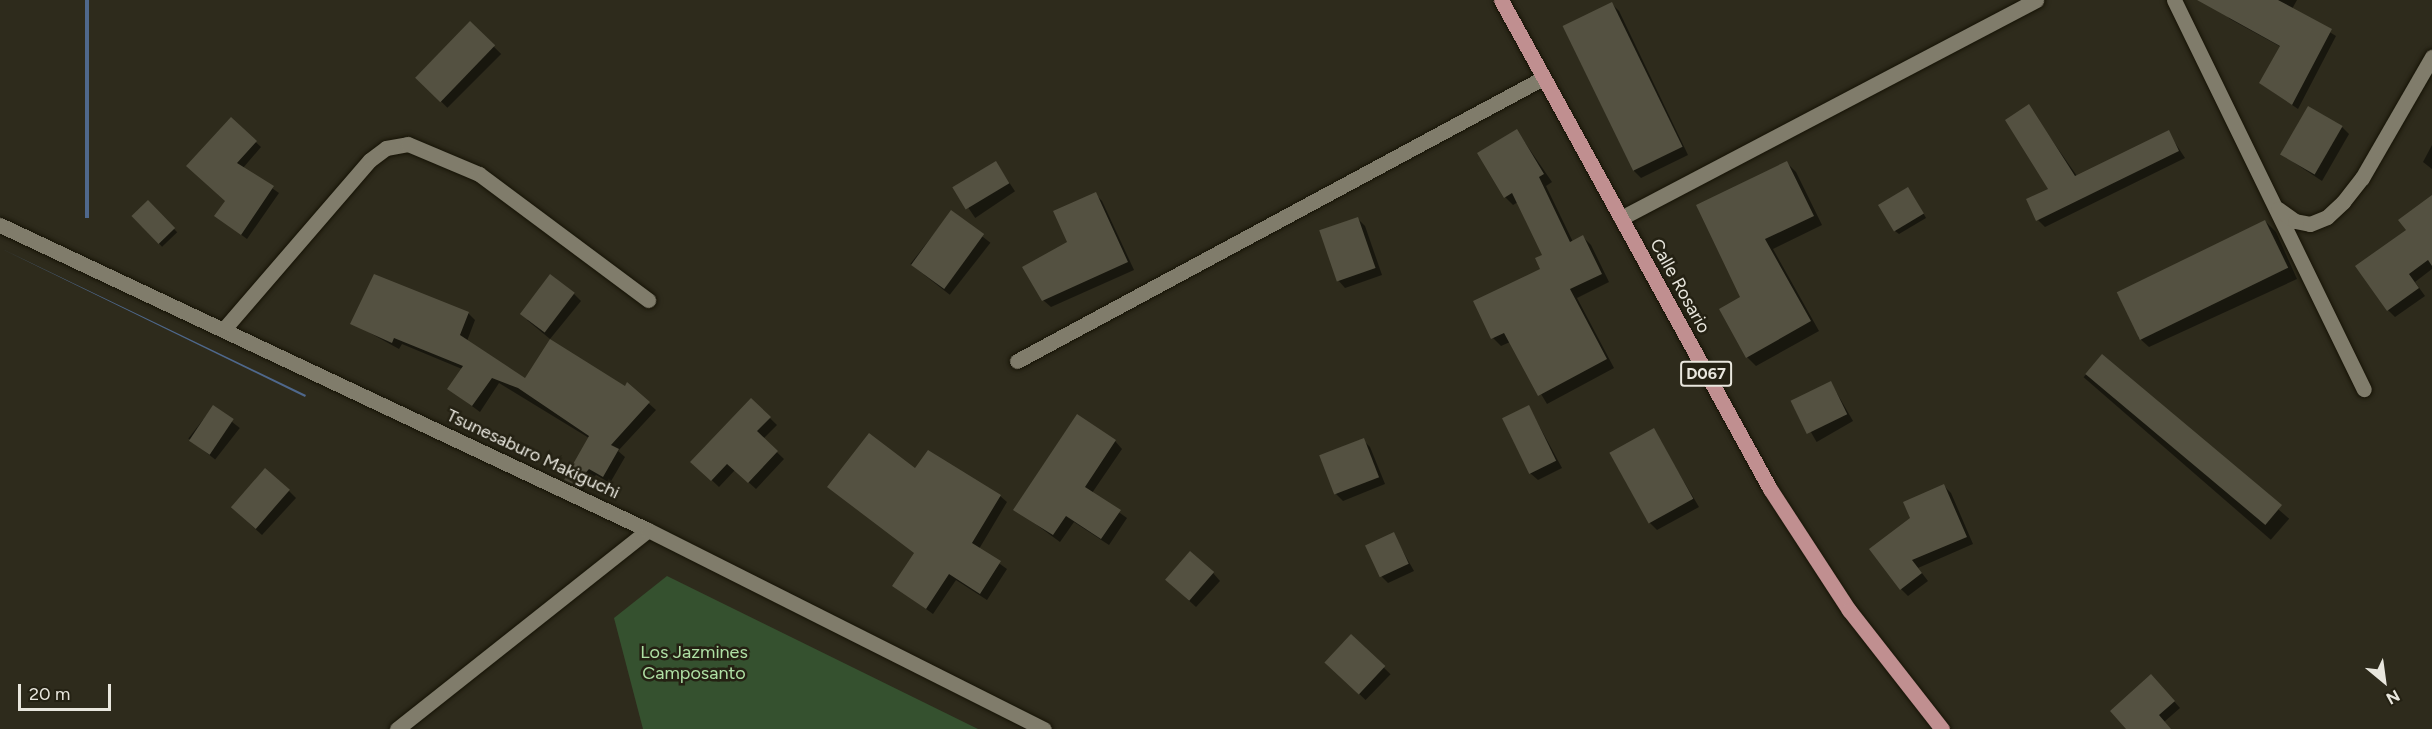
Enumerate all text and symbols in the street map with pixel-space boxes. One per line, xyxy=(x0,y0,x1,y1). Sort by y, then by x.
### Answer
street label: Calle Rosario xyxy=(1645,235,1715,337)
road number: D067 xyxy=(1679,361,1733,387)
street label: Tsunesaburo Makiguchi xyxy=(443,404,623,504)
park label: Los Jazmines Camposanto xyxy=(640,642,748,684)
north arrow xyxy=(2354,651,2414,711)
scale bar xyxy=(21,672,114,710)
text: 20 m xyxy=(29,683,70,705)
text: N xyxy=(2383,686,2403,708)

